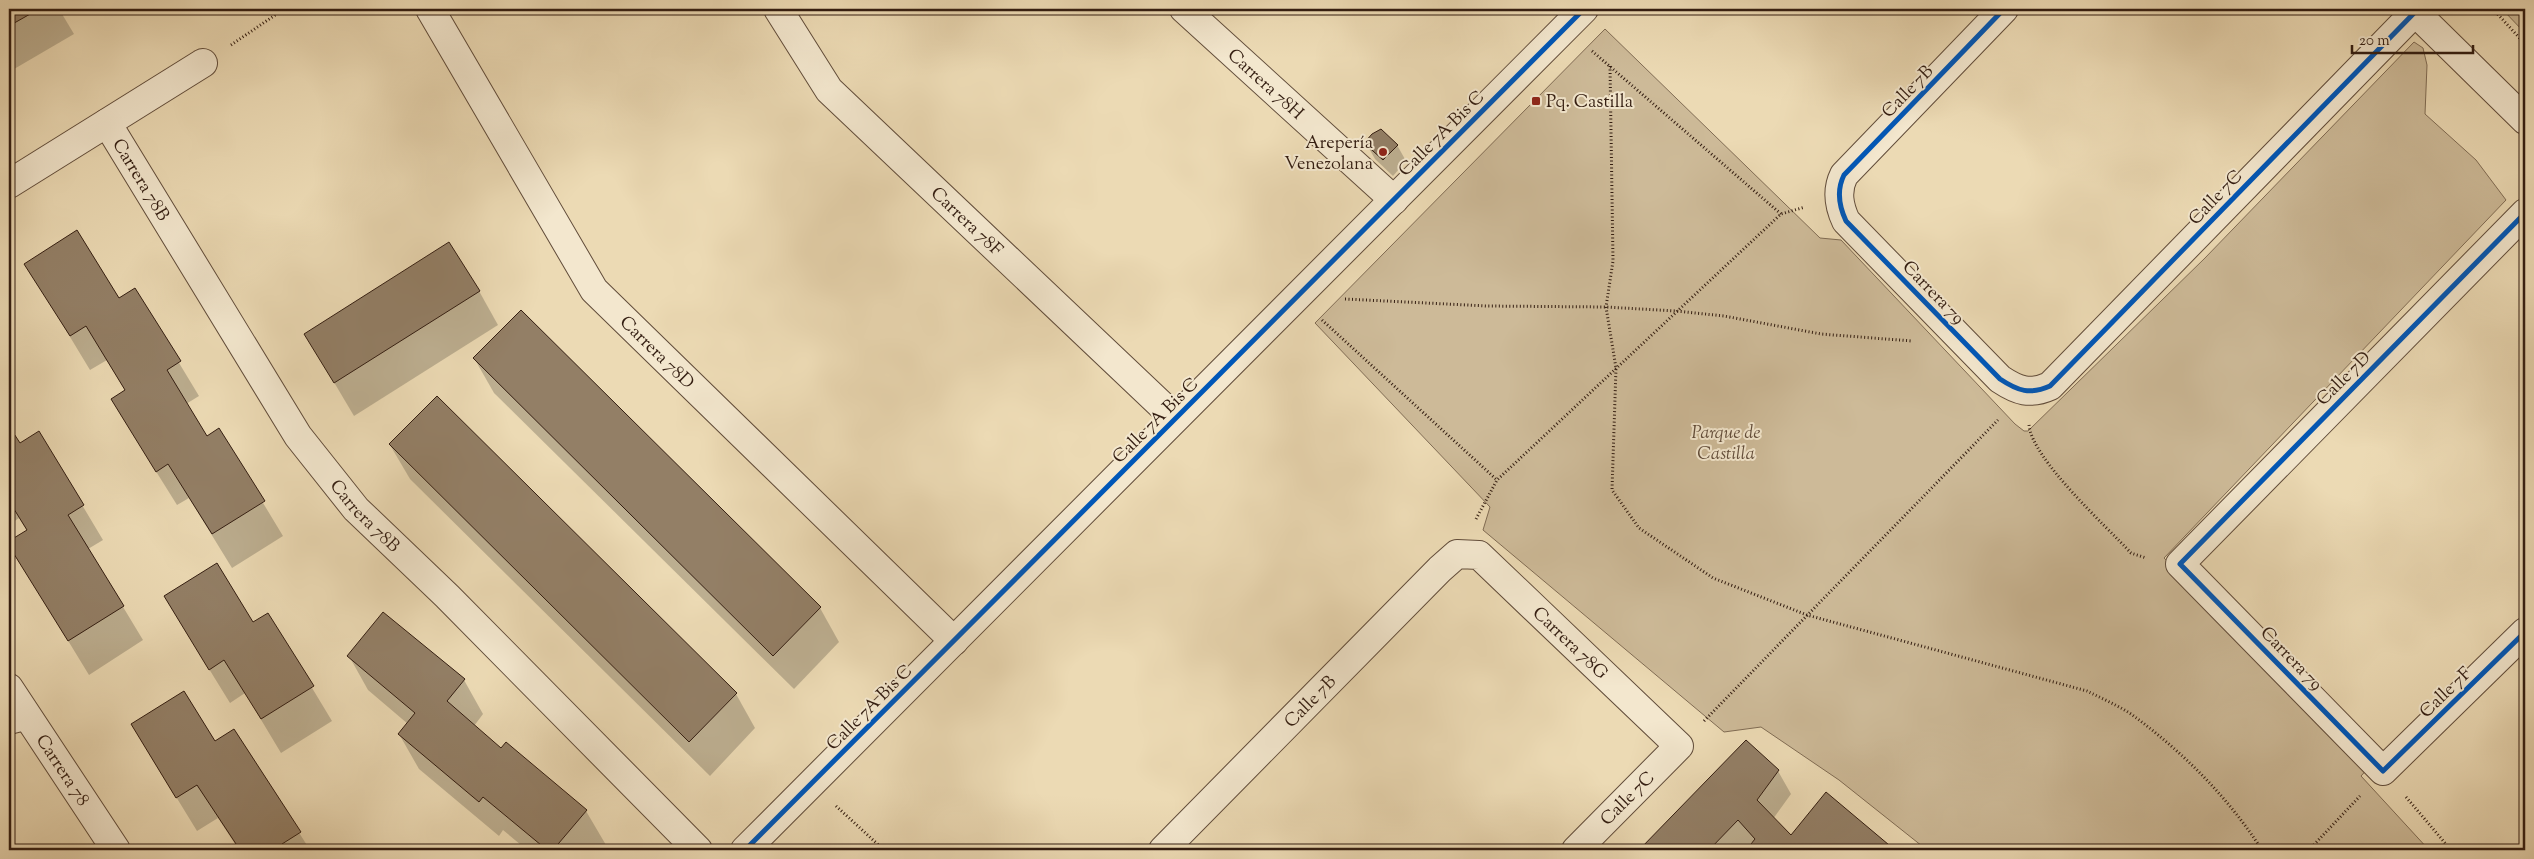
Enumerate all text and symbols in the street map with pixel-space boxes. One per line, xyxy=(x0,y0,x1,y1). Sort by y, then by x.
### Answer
scale bar xyxy=(2352,22,2473,54)
text: 20 m xyxy=(2359,31,2390,52)
street label: Carrera 78H xyxy=(1221,43,1309,127)
street label: Calle 7B xyxy=(1877,60,1940,125)
street label: Calle 7A Bis C xyxy=(1393,85,1491,183)
place label: Pq. Castilla xyxy=(1546,90,1633,116)
marker: Pq. Castilla xyxy=(1530,95,1542,107)
place label: Arepería Venezolana xyxy=(1284,131,1373,178)
street label: Carrera 78B xyxy=(104,134,175,227)
marker: Arepería Venezolana xyxy=(1377,146,1389,158)
street label: Calle 7C xyxy=(2183,165,2249,232)
street label: Carrera 78F xyxy=(924,182,1008,263)
street label: Carrera 79 xyxy=(1895,255,1970,332)
street label: Carrera 78D xyxy=(613,311,699,396)
street label: Calle 7D xyxy=(2311,346,2378,413)
street label: Calle 7A Bis C xyxy=(1107,372,1205,470)
park label: Parque de Castilla xyxy=(1692,421,1760,468)
street label: Carrera 78B xyxy=(322,475,405,559)
street label: Carrera 78G xyxy=(1526,601,1613,687)
street label: Carrera 79 xyxy=(2253,621,2328,698)
street label: Calle 7A Bis C xyxy=(821,659,919,757)
street label: Calle 7F xyxy=(2414,662,2478,725)
street label: Calle 7B xyxy=(1279,670,1343,735)
street label: Carrera 78 xyxy=(28,730,95,812)
street label: Calle 7C xyxy=(1595,766,1662,833)

